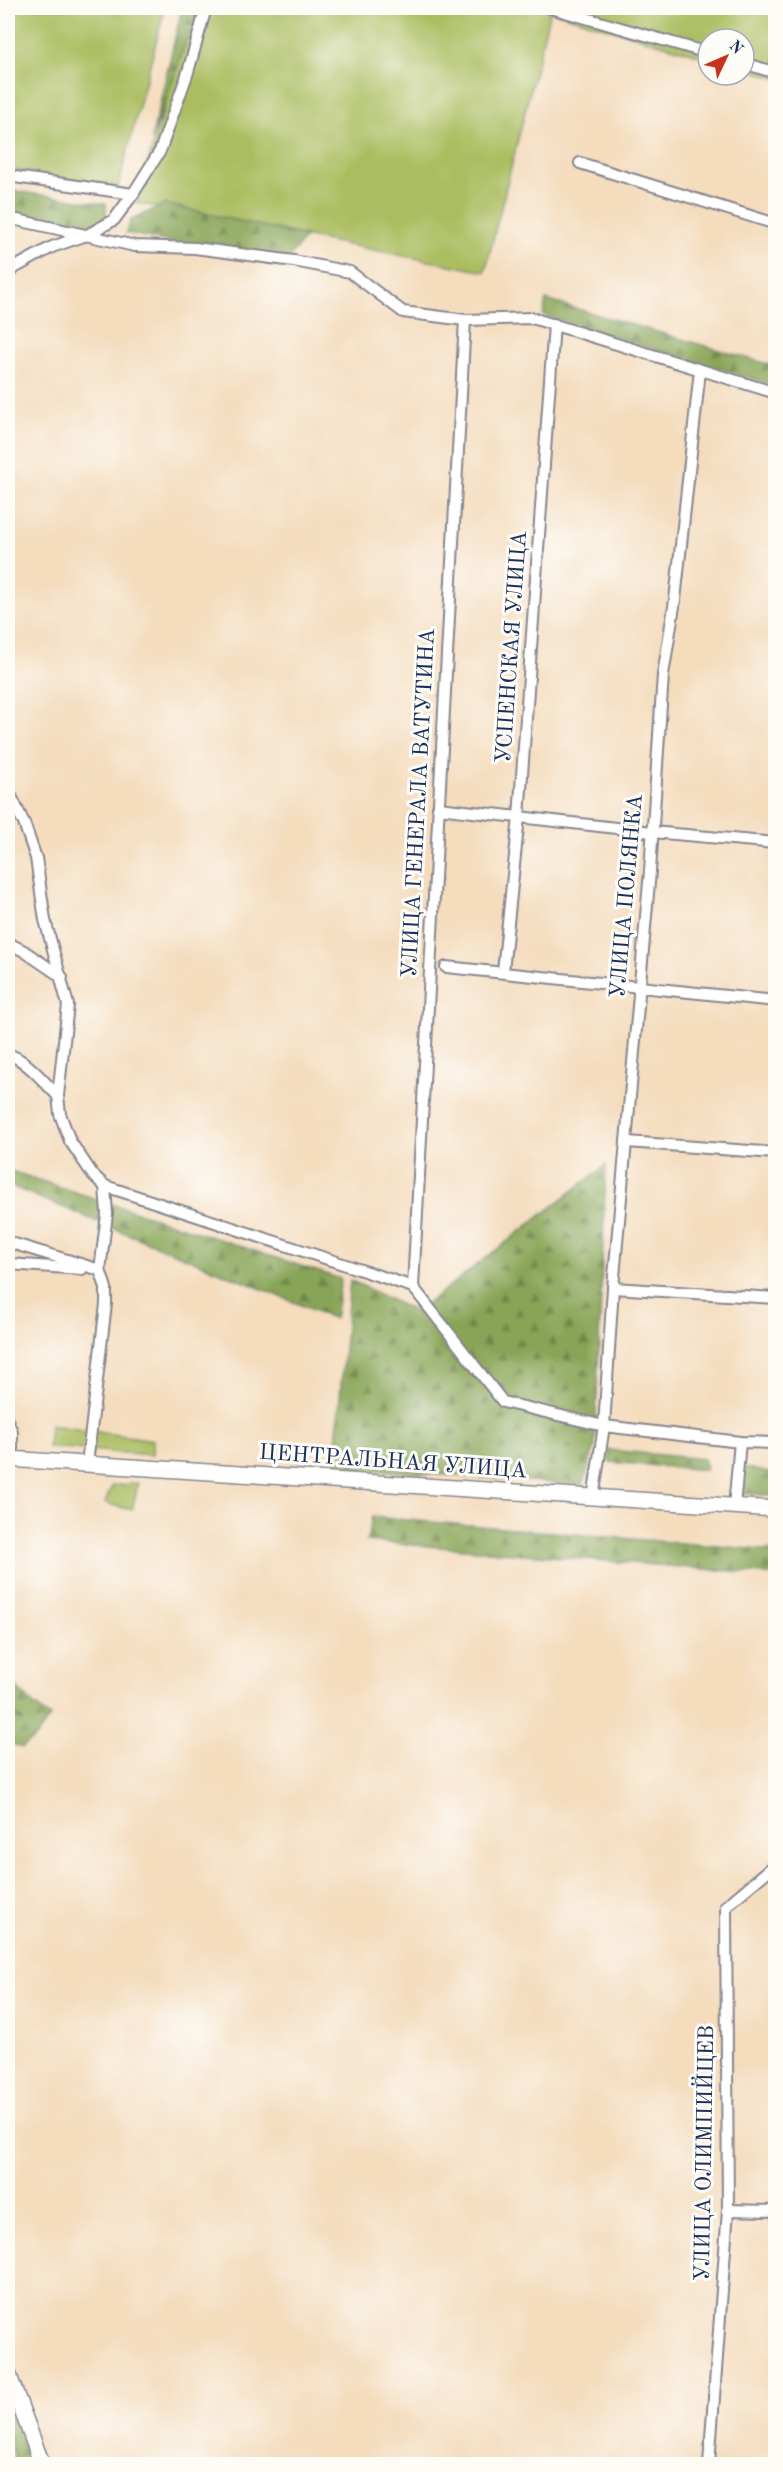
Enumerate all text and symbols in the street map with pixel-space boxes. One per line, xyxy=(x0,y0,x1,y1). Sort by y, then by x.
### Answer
north arrow xyxy=(696,27,756,87)
text: N xyxy=(725,38,746,58)
street label: УСПЕНСКАЯ УЛИЦА xyxy=(493,530,531,764)
street label: УЛИЦА ГЕНЕРАЛА ВАТУТИНА xyxy=(399,627,439,978)
street label: УЛИЦА ПОЛЯНКА xyxy=(607,793,647,999)
street label: ЦЕНТРАЛЬНАЯ УЛИЦА xyxy=(258,1442,528,1482)
street label: УЛИЦА ОЛИМПИЙЦЕВ xyxy=(688,2025,718,2281)

